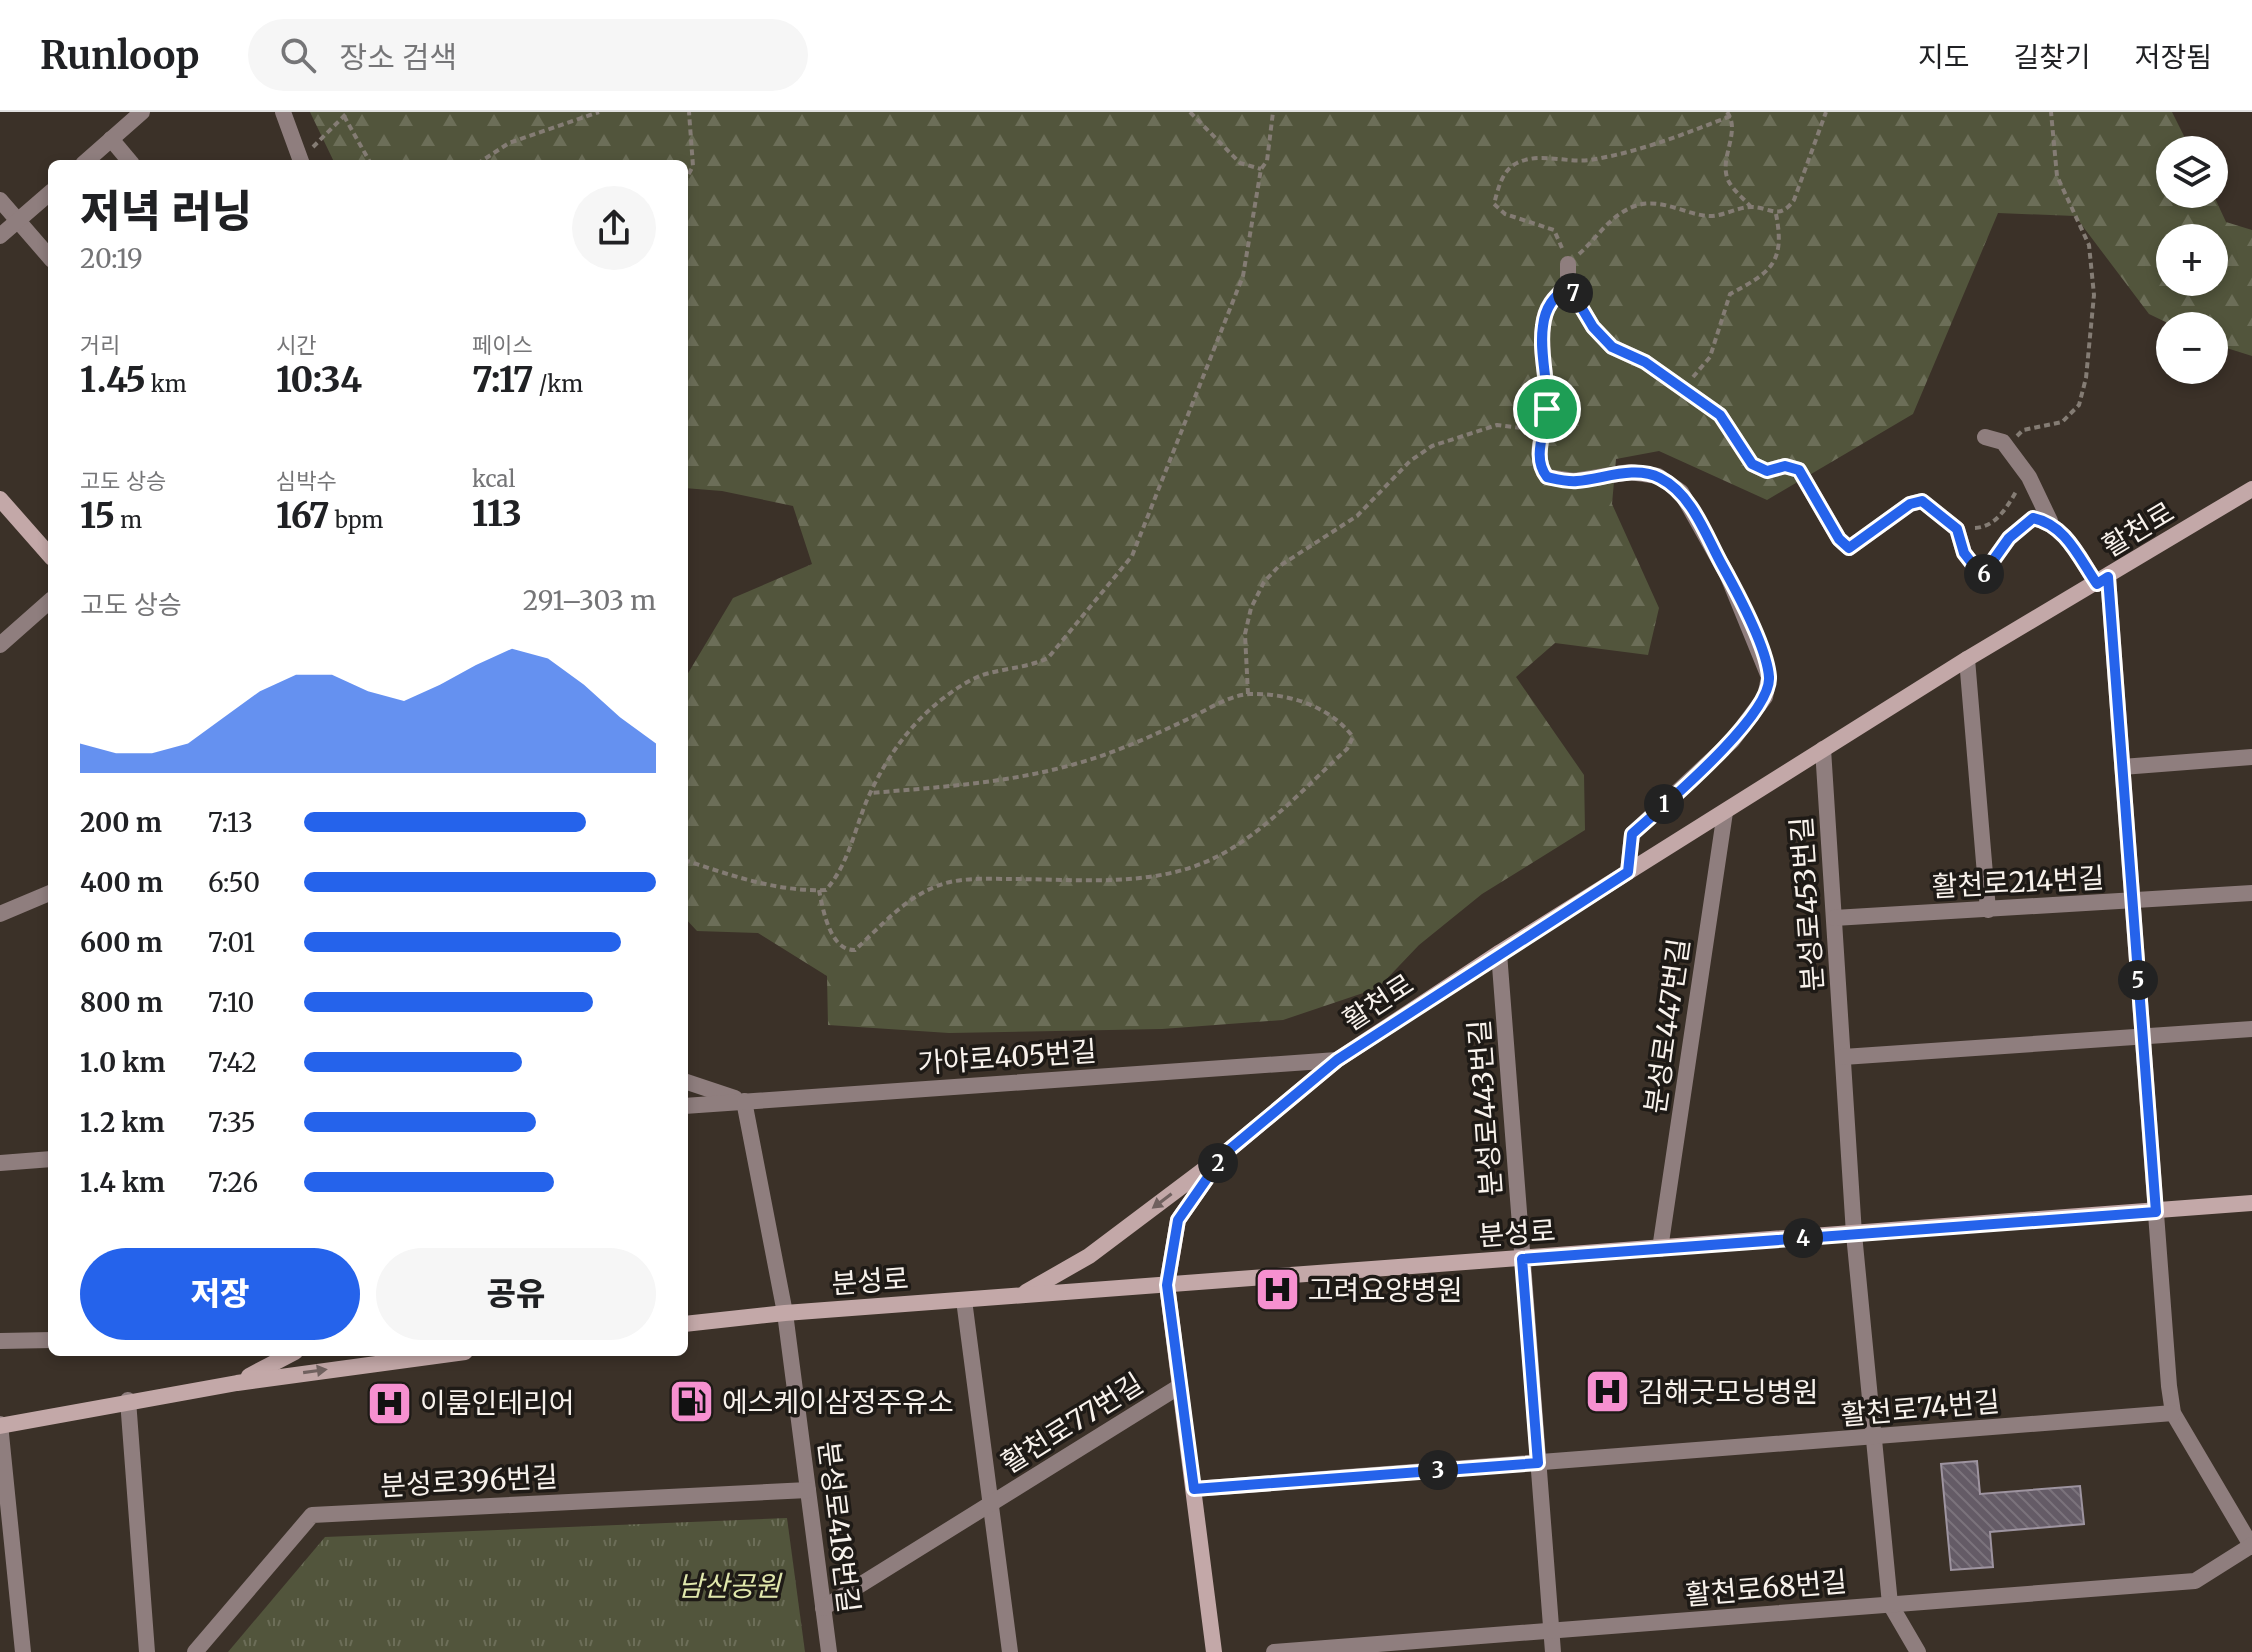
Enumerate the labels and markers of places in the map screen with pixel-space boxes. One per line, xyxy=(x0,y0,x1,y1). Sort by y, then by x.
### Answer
pin: 7 xyxy=(1553,273,1593,313)
pin xyxy=(1513,375,1581,443)
pin: 6 xyxy=(1964,554,2004,594)
pin: 1 xyxy=(1644,784,1684,824)
pin: 5 xyxy=(2118,960,2158,1000)
pin: 2 xyxy=(1198,1143,1238,1183)
pin: 4 xyxy=(1783,1218,1823,1258)
hospital icon: 고려요양병원 xyxy=(1253,1266,1301,1314)
place label: 고려요양병원 xyxy=(1308,1272,1463,1308)
hospital icon: 김해굿모닝병원 xyxy=(1583,1368,1631,1416)
place label: 김해굿모닝병원 xyxy=(1638,1374,1818,1410)
fuel station icon: 에스케이삼정주유소 xyxy=(667,1378,715,1426)
hospital icon: 이룸인테리어 xyxy=(365,1379,413,1427)
place label: 에스케이삼정주유소 xyxy=(722,1384,954,1420)
place label: 이룸인테리어 xyxy=(420,1385,575,1421)
pin: 3 xyxy=(1418,1450,1458,1490)

